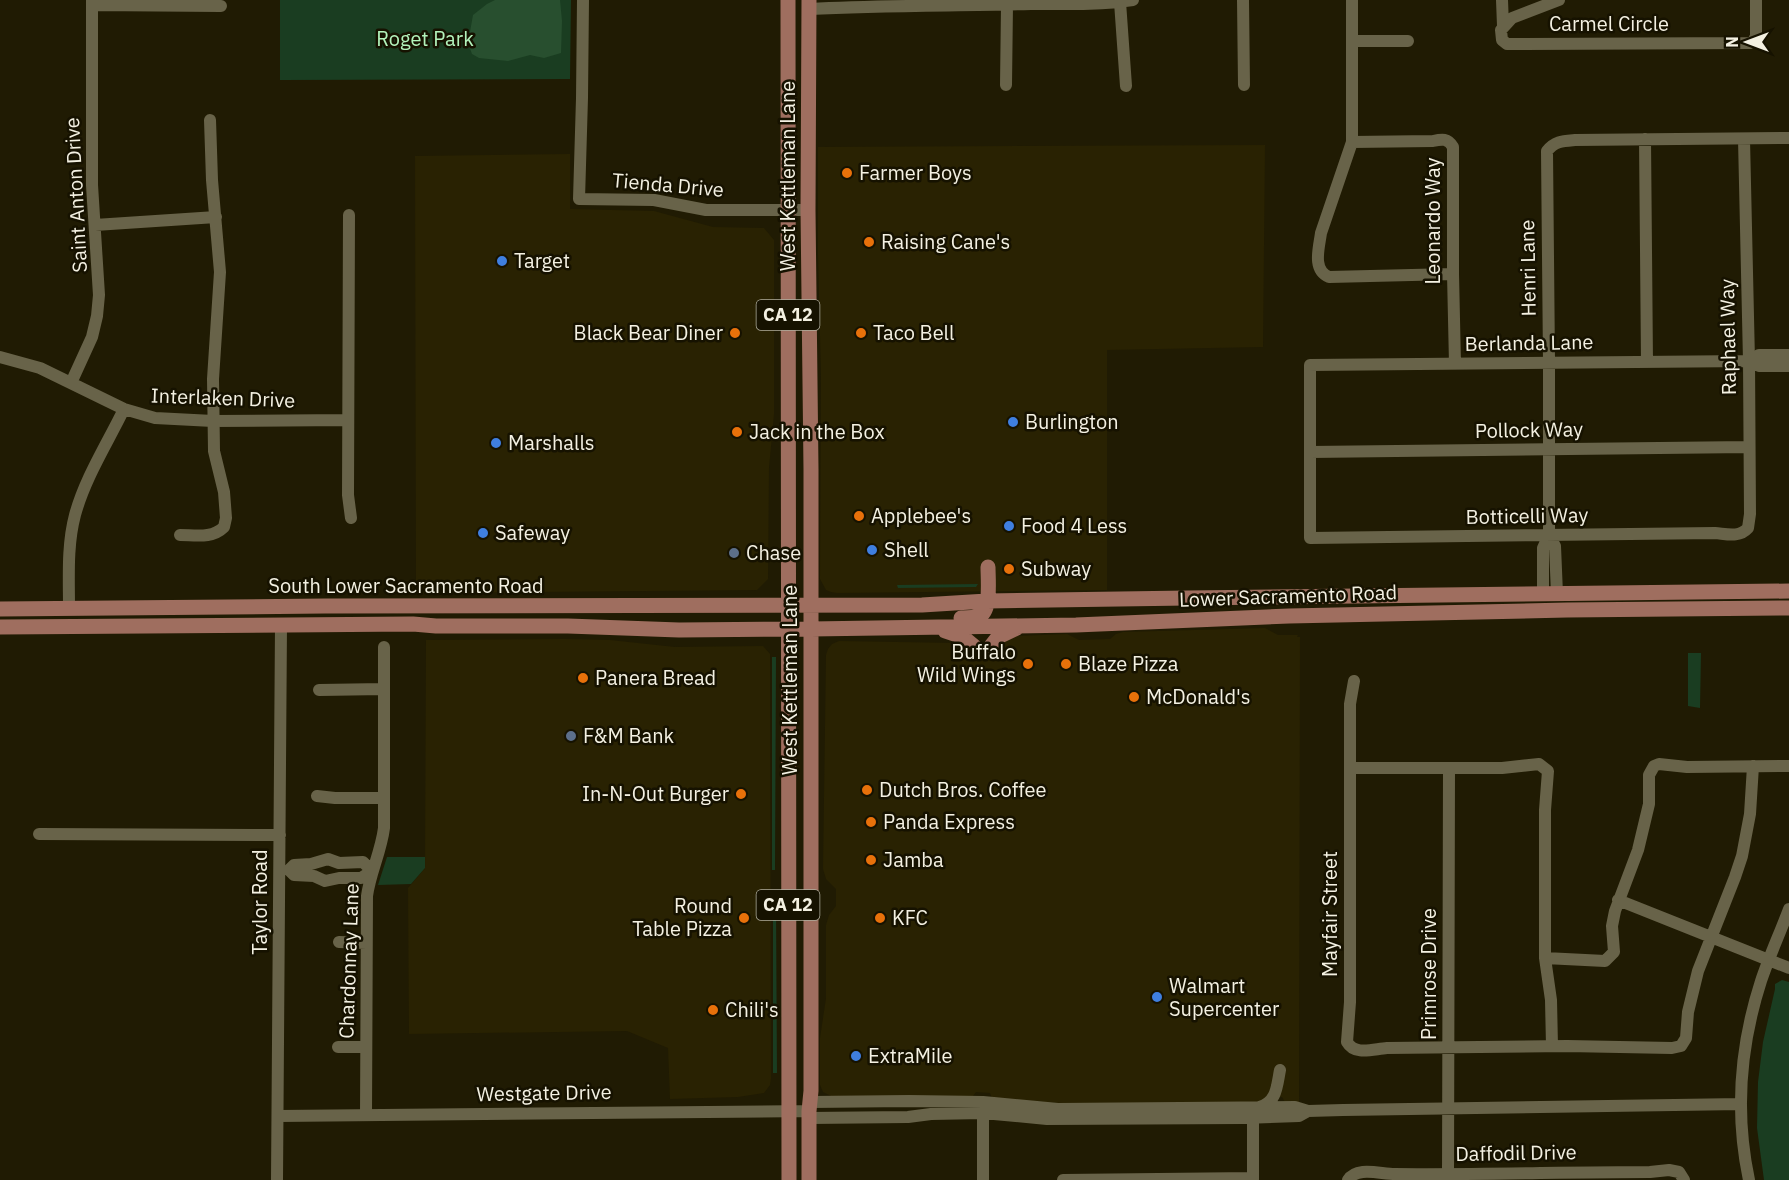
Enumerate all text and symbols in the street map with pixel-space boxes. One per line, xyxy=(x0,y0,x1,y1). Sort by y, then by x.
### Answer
street label: Carmel Circle xyxy=(1549,10,1669,37)
north arrow xyxy=(1717,12,1777,72)
park label: Roget Park xyxy=(376,25,474,52)
text: N xyxy=(1722,36,1742,48)
street label: West Kettleman Lane xyxy=(774,81,801,271)
street label: Saint Anton Drive xyxy=(58,117,93,273)
street label: Leonardo Way xyxy=(1419,158,1446,284)
place label: Farmer Boys xyxy=(859,159,972,186)
street label: Tienda Drive xyxy=(611,166,725,203)
marker: Farmer Boys xyxy=(840,166,854,180)
street label: Henri Lane xyxy=(1513,219,1542,317)
place label: Raising Cane's xyxy=(881,228,1010,255)
marker: Raising Cane's xyxy=(862,235,876,249)
place label: Target xyxy=(514,247,570,274)
marker: Target xyxy=(495,254,509,268)
street label: Raphael Way xyxy=(1713,279,1742,395)
road number: CA 12 xyxy=(756,300,820,330)
place label: Black Bear Diner xyxy=(574,319,723,346)
place label: Taco Bell xyxy=(873,319,954,346)
marker: Black Bear Diner xyxy=(728,326,742,340)
marker: Taco Bell xyxy=(854,326,868,340)
street label: Berlanda Lane xyxy=(1464,328,1594,357)
street label: Interlaken Drive xyxy=(150,381,296,414)
place label: Burlington xyxy=(1025,408,1119,435)
marker: Burlington xyxy=(1006,415,1020,429)
street label: Pollock Way xyxy=(1475,415,1583,444)
place label: Jack in the Box xyxy=(749,418,885,445)
marker: Jack in the Box xyxy=(730,425,744,439)
place label: Marshalls xyxy=(508,429,595,456)
marker: Marshalls xyxy=(489,436,503,450)
street label: Botticelli Way xyxy=(1465,501,1589,530)
place label: Applebee's xyxy=(871,502,971,529)
marker: Applebee's xyxy=(852,509,866,523)
place label: Food 4 Less xyxy=(1021,512,1127,539)
place label: Safeway xyxy=(495,519,570,546)
marker: Food 4 Less xyxy=(1002,519,1016,533)
marker: Safeway xyxy=(476,526,490,540)
place label: Shell xyxy=(884,536,929,563)
place label: Chase xyxy=(746,539,801,566)
marker: Shell xyxy=(865,543,879,557)
marker: Chase xyxy=(727,546,741,560)
place label: Subway xyxy=(1021,555,1091,582)
marker: Subway xyxy=(1002,562,1016,576)
street label: South Lower Sacramento Road xyxy=(268,572,544,599)
street label: Lower Sacramento Road xyxy=(1178,578,1397,613)
street label: West Kettleman Lane xyxy=(776,585,803,775)
place label: Buffalo Wild Wings xyxy=(917,638,1016,688)
place label: Blaze Pizza xyxy=(1078,650,1179,677)
marker: Buffalo Wild Wings xyxy=(1021,657,1035,671)
marker: Blaze Pizza xyxy=(1059,657,1073,671)
place label: Panera Bread xyxy=(595,664,716,691)
marker: Panera Bread xyxy=(576,671,590,685)
place label: McDonald's xyxy=(1146,683,1251,710)
marker: McDonald's xyxy=(1127,690,1141,704)
place label: F&M Bank xyxy=(583,722,675,749)
marker: F&M Bank xyxy=(564,729,578,743)
place label: Dutch Bros. Coffee xyxy=(879,776,1047,803)
place label: In-N-Out Burger xyxy=(582,780,729,807)
marker: Dutch Bros. Coffee xyxy=(860,783,874,797)
marker: In-N-Out Burger xyxy=(734,787,748,801)
place label: Panda Express xyxy=(883,808,1015,835)
marker: Panda Express xyxy=(864,815,878,829)
place label: Jamba xyxy=(883,846,944,873)
street label: Taylor Road xyxy=(246,849,273,955)
street label: Mayfair Street xyxy=(1316,851,1343,977)
marker: Jamba xyxy=(864,853,878,867)
street label: Chardonnay Lane xyxy=(332,883,365,1039)
road number: CA 12 xyxy=(756,890,820,920)
place label: Round Table Pizza xyxy=(632,892,732,942)
place label: KFC xyxy=(892,904,928,931)
street label: Primrose Drive xyxy=(1415,908,1442,1040)
marker: Round Table Pizza xyxy=(737,911,751,925)
marker: KFC xyxy=(873,911,887,925)
place label: Walmart Supercenter xyxy=(1169,972,1279,1022)
marker: Walmart Supercenter xyxy=(1150,990,1164,1004)
place label: Chili's xyxy=(725,996,779,1023)
marker: Chili's xyxy=(706,1003,720,1017)
place label: ExtraMile xyxy=(868,1042,952,1069)
marker: ExtraMile xyxy=(849,1049,863,1063)
street label: Westgate Drive xyxy=(476,1078,612,1107)
street label: Daffodil Drive xyxy=(1455,1138,1577,1167)

